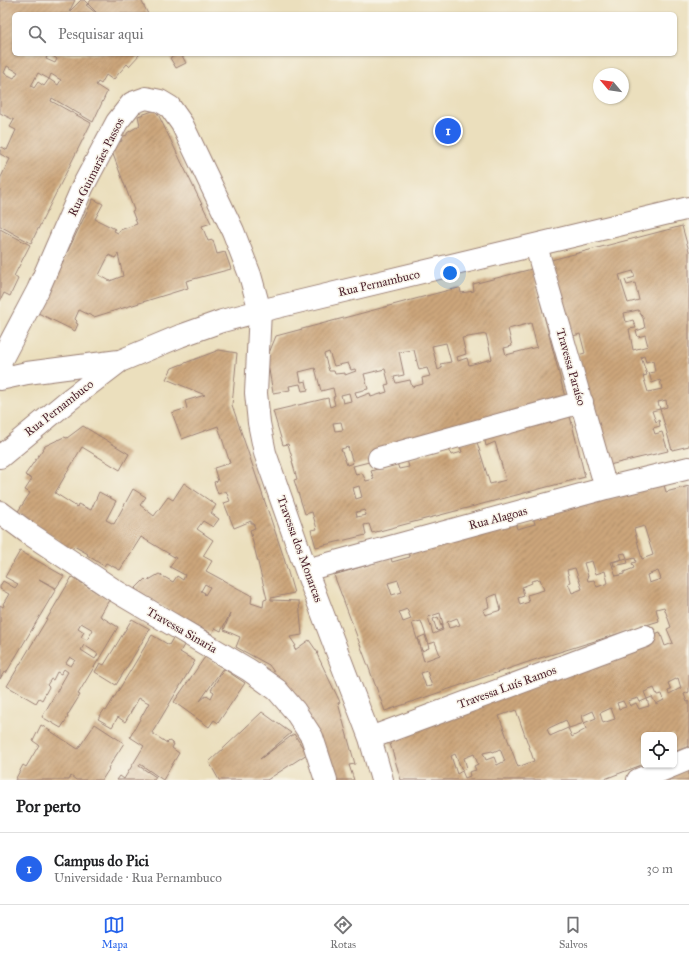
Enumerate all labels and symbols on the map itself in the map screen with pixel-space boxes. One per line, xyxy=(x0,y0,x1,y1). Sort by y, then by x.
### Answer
north arrow xyxy=(593,68,629,104)
street label: Rua Guimarães Passos xyxy=(65,115,127,219)
pin: 1 xyxy=(435,116,461,146)
your location xyxy=(440,263,460,283)
street label: Rua Pernambuco xyxy=(337,267,421,299)
street label: Travessa Paraíso xyxy=(553,327,589,407)
street label: Rua Pernambuco xyxy=(22,377,96,439)
street label: Travessa dos Monarcas xyxy=(274,494,326,604)
street label: Rua Alagoas xyxy=(467,503,529,533)
street label: Travessa Sinaria xyxy=(144,604,221,656)
street label: Travessa Luís Ramos xyxy=(456,663,558,711)

